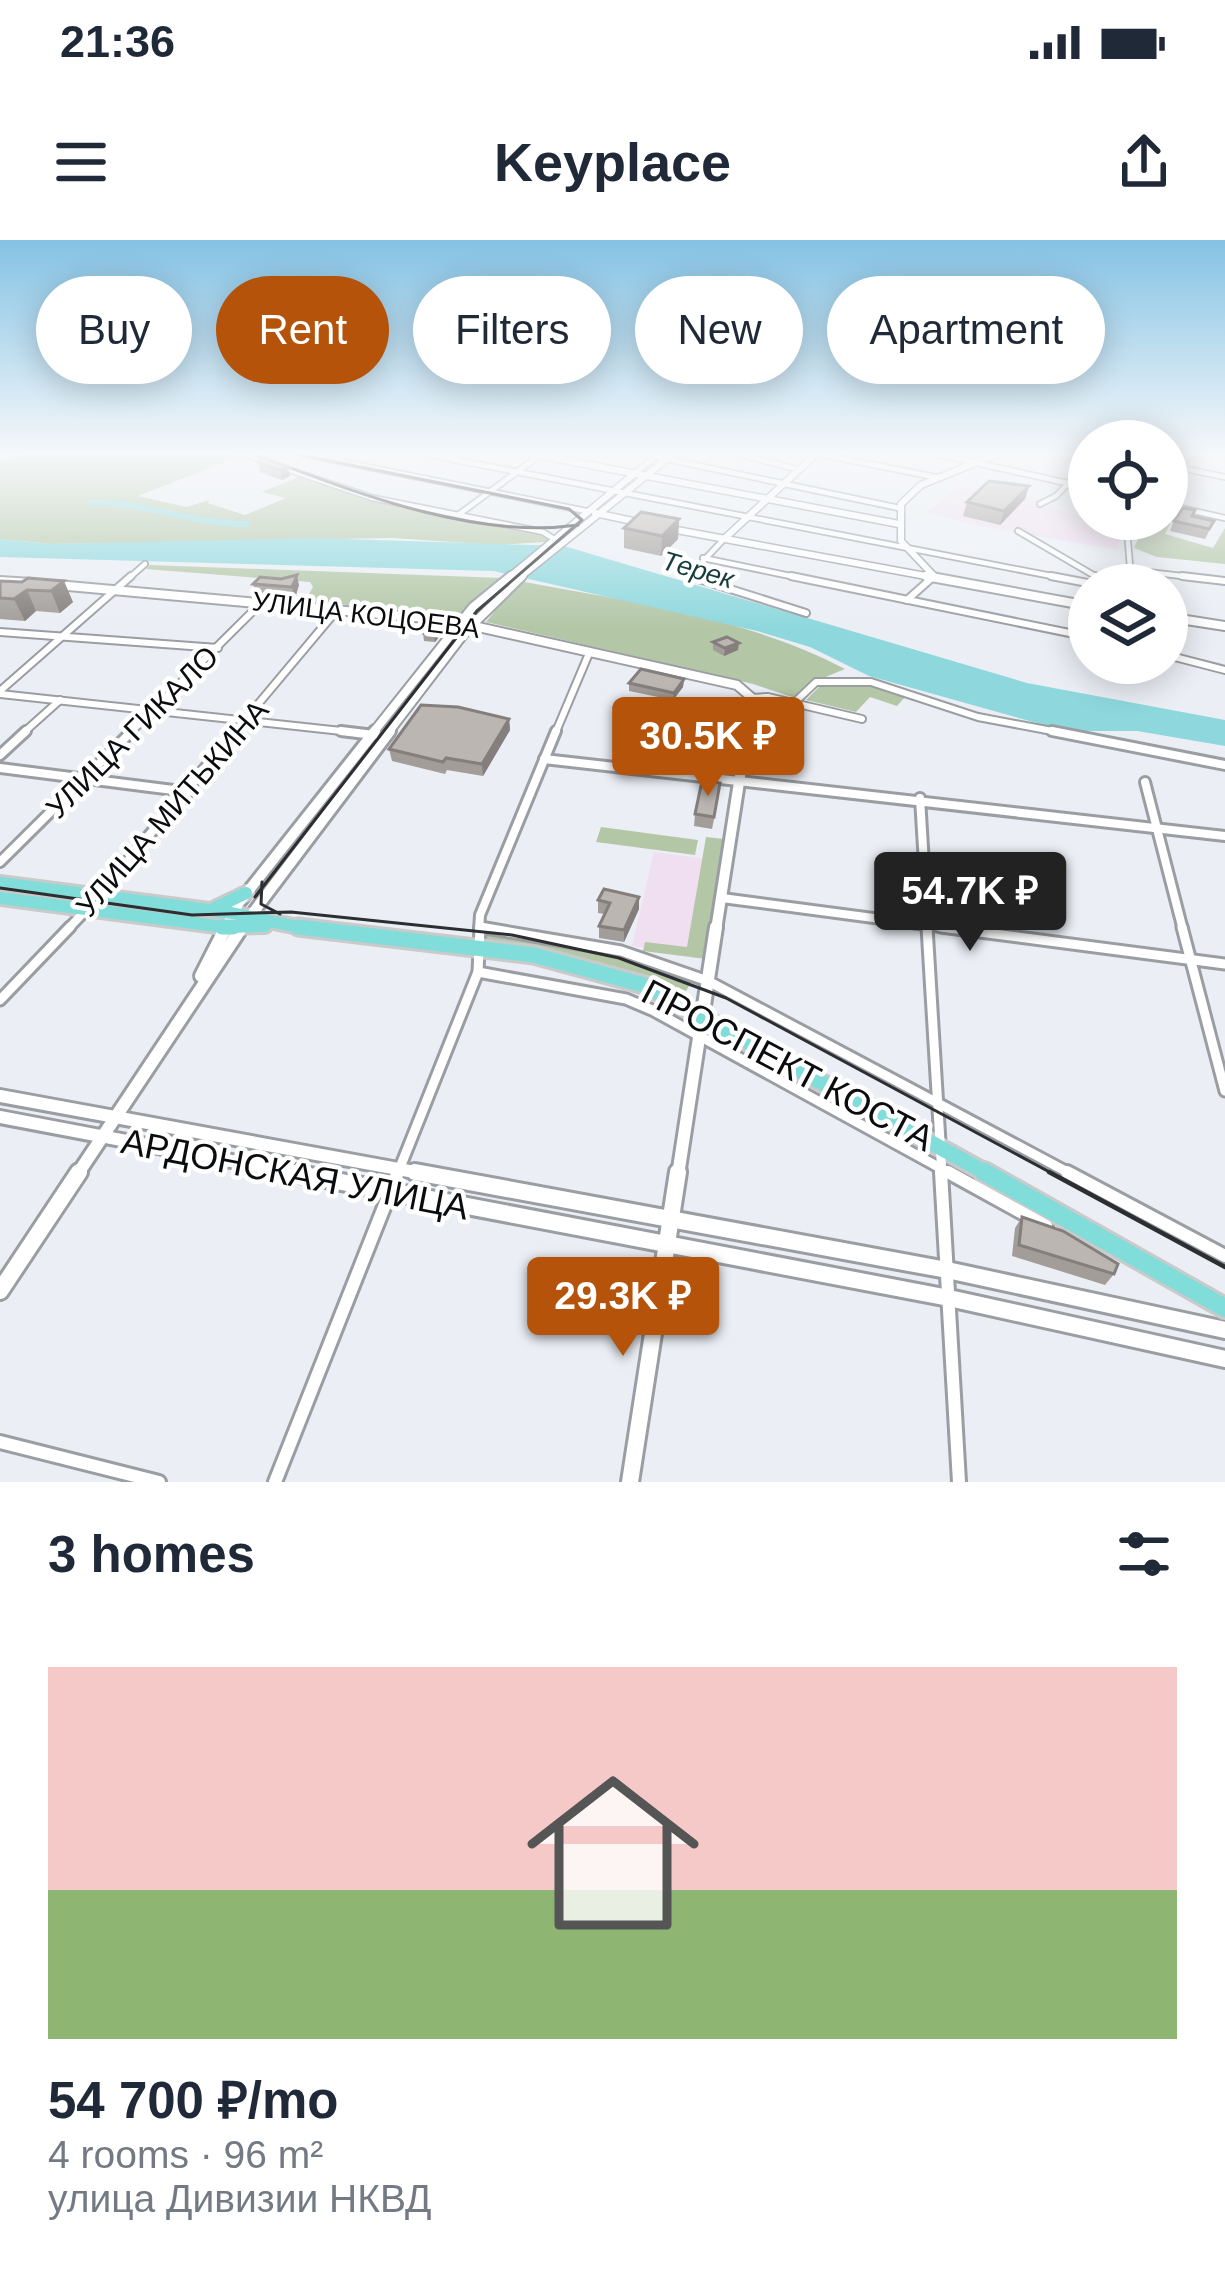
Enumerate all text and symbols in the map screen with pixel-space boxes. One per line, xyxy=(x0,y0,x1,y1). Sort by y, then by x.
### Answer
text: 21:36 xyxy=(60,16,175,67)
icon: menu xyxy=(48,129,114,195)
icon: share xyxy=(1111,129,1177,195)
text: Keyplace xyxy=(494,132,731,192)
chip: Buy xyxy=(36,276,192,384)
chip: Rent xyxy=(216,276,389,384)
chip: Filters xyxy=(413,276,611,384)
chip: New xyxy=(635,276,803,384)
chip: Apartment xyxy=(827,276,1105,384)
map controls xyxy=(1068,420,1188,684)
button: locate xyxy=(1068,420,1188,540)
water label: Терек xyxy=(659,545,739,595)
button: layers xyxy=(1068,564,1188,684)
street label: УЛИЦА КОЦОЕВА xyxy=(251,586,481,644)
street label: УЛИЦА ГИКАЛО xyxy=(39,639,225,825)
street label: УЛИЦА МИТЬКИНА xyxy=(69,693,275,923)
pin: 30.5K ₽ xyxy=(597,697,819,799)
text: 30.5K ₽ xyxy=(639,714,777,757)
pin: 54.7K ₽ xyxy=(859,852,1081,954)
text: 54.7K ₽ xyxy=(901,869,1039,912)
street label: ПРОСПЕКТ КОСТА xyxy=(635,971,941,1159)
street label: АРДОНСКАЯ УЛИЦА xyxy=(118,1120,472,1228)
pin: 29.3K ₽ xyxy=(512,1257,734,1359)
text: 29.3K ₽ xyxy=(554,1274,692,1317)
icon: filters xyxy=(1111,1521,1177,1587)
text: 3 homes xyxy=(48,1526,255,1583)
icon: home xyxy=(505,1745,721,1961)
text: 54 700 ₽/mo xyxy=(48,2072,339,2129)
text: 4 rooms · 96 m² xyxy=(48,2133,323,2176)
text: улица Дивизии НКВД xyxy=(48,2177,432,2220)

